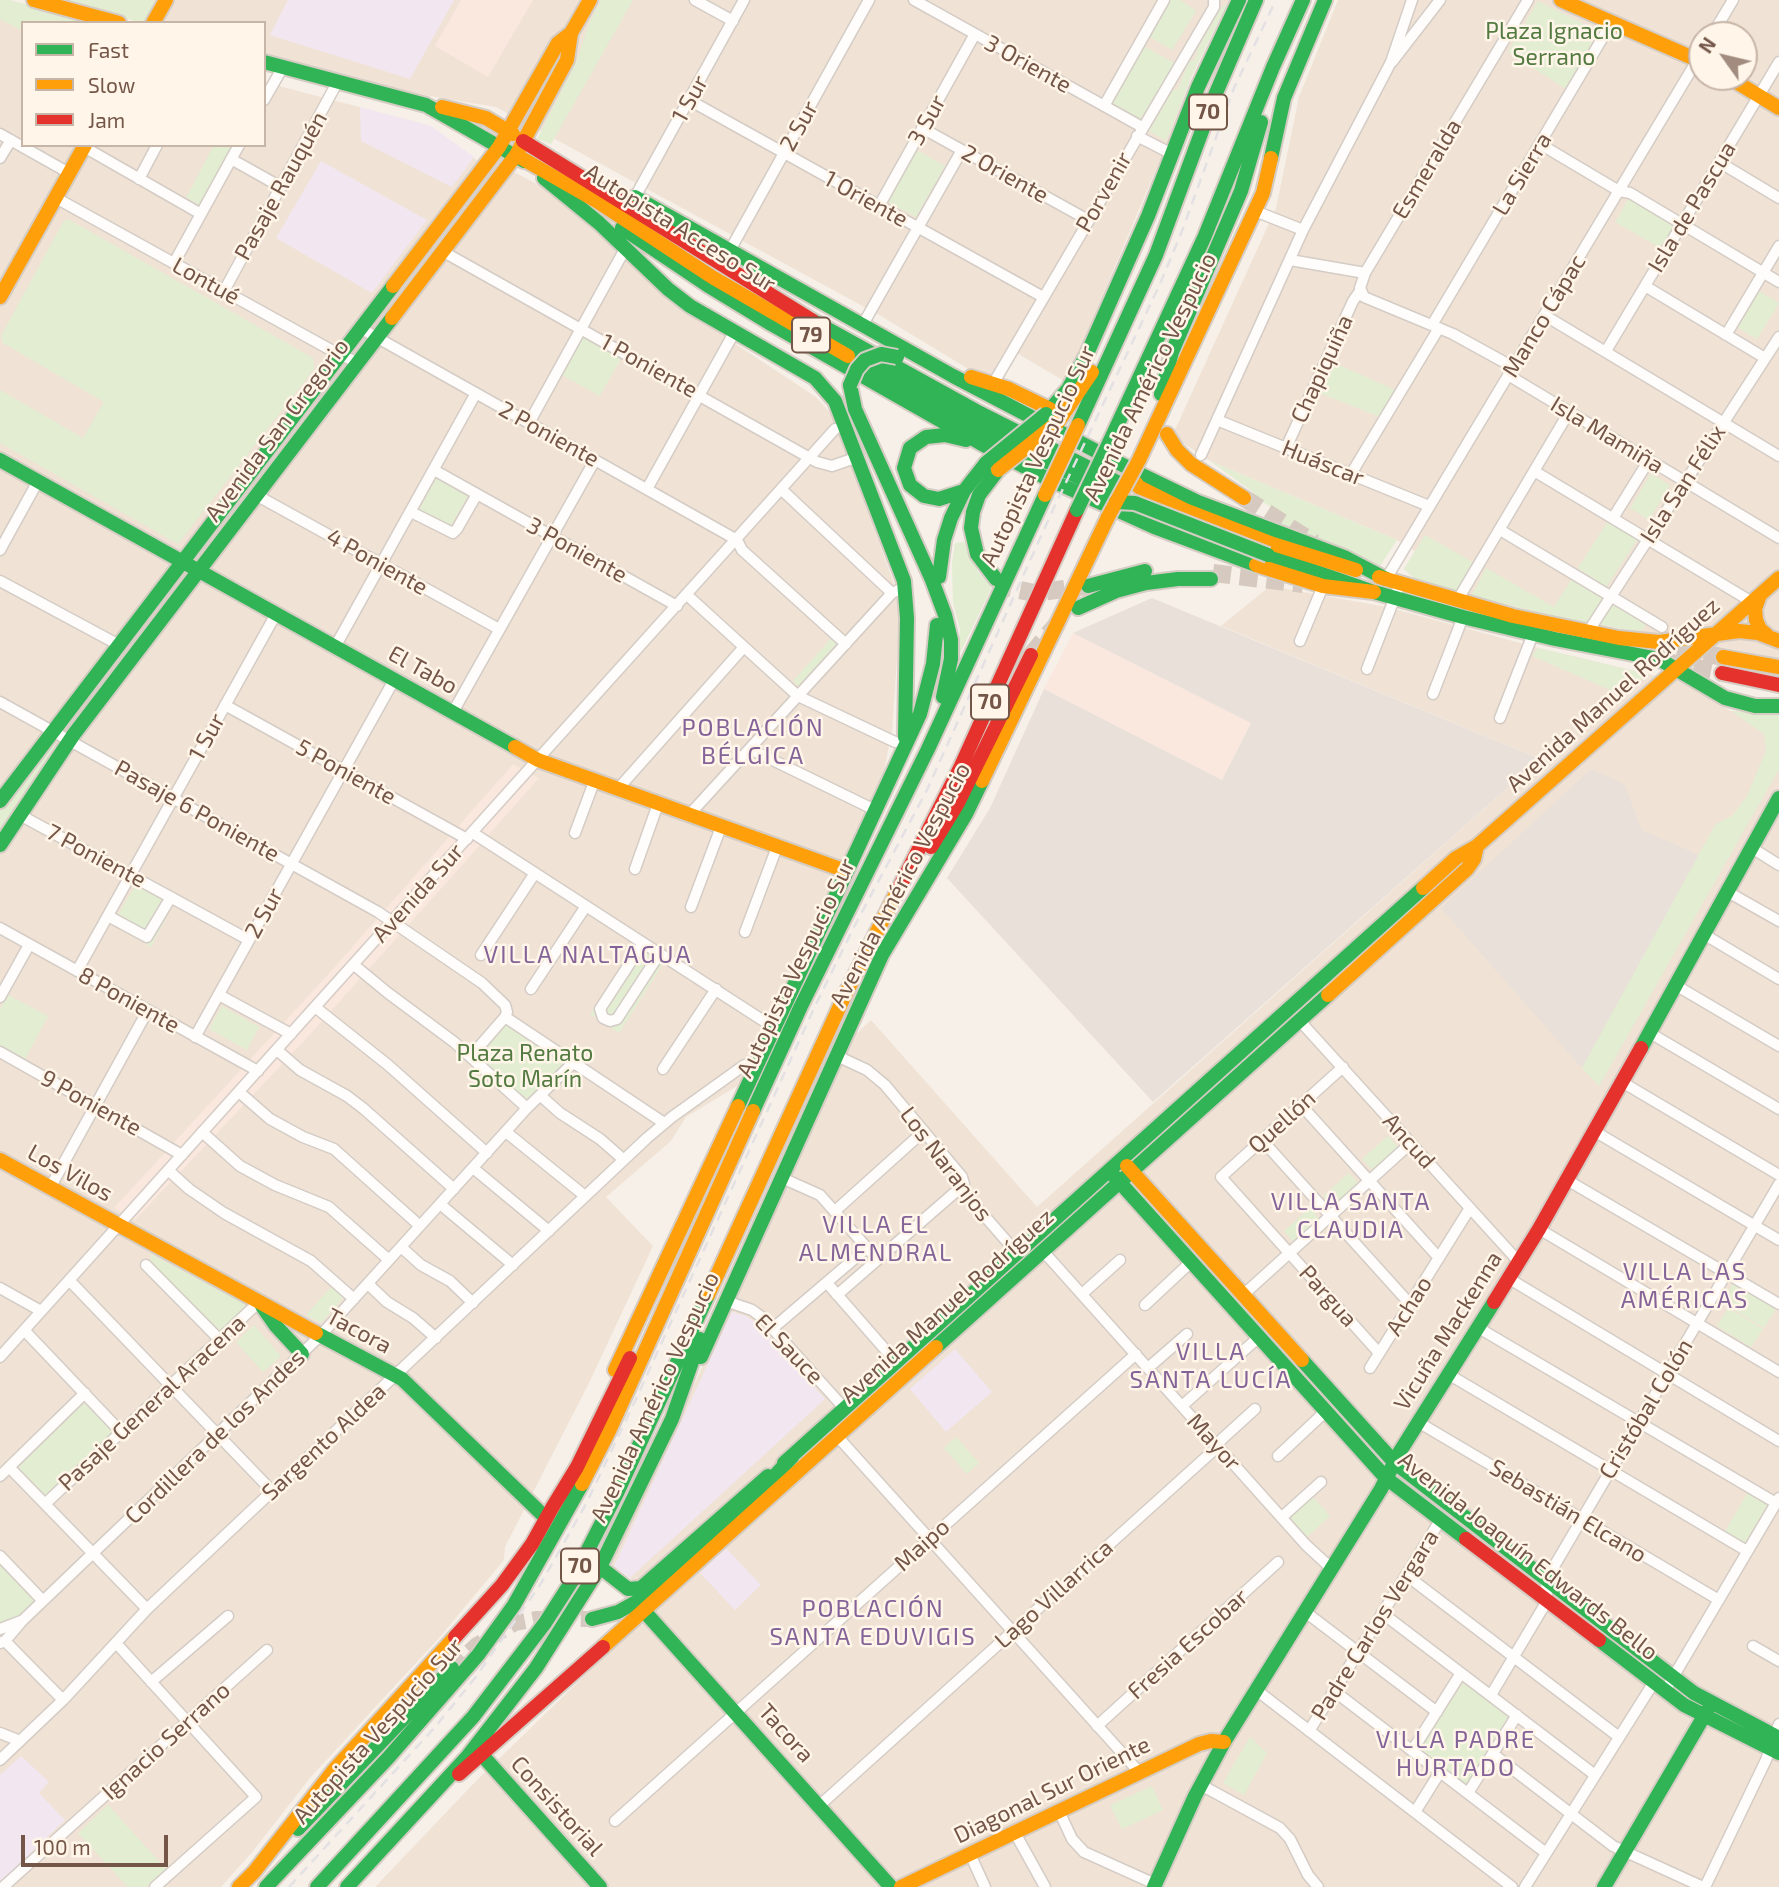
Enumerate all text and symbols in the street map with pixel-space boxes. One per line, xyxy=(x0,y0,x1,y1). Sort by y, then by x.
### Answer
park label: Plaza Ignacio Serrano xyxy=(1485,17,1623,71)
legend xyxy=(21,21,266,147)
north arrow xyxy=(1688,21,1758,91)
street label: 3 Oriente xyxy=(980,29,1076,99)
text: N xyxy=(1693,33,1720,57)
text: Fast xyxy=(88,37,129,62)
street label: 1 Sur xyxy=(666,71,714,127)
text: Slow xyxy=(88,72,135,97)
street label: 3 Sur xyxy=(902,90,952,150)
road number: 70 xyxy=(1189,94,1227,130)
street label: 2 Sur xyxy=(774,96,824,156)
text: Jam xyxy=(88,107,125,132)
street label: Pasaje Rauquén xyxy=(229,107,333,265)
street label: Esmeralda xyxy=(1386,114,1468,224)
street label: La Sierra xyxy=(1487,128,1557,220)
street label: Isla de Pascua xyxy=(1642,137,1742,277)
street label: 2 Oriente xyxy=(957,139,1053,209)
street label: Porvenir xyxy=(1070,147,1138,237)
street label: Autopista Acceso Sur xyxy=(579,158,781,298)
street label: 1 Oriente xyxy=(819,165,913,233)
street label: Avenida Américo Vespucio xyxy=(1078,248,1222,506)
street label: Manco Cápac xyxy=(1497,250,1591,382)
street label: Lontué xyxy=(168,251,244,311)
street label: Chapiquiña xyxy=(1285,311,1359,427)
road number: 79 xyxy=(792,318,830,352)
street label: 1 Poniente xyxy=(596,328,702,404)
street label: Avenida San Gregorio xyxy=(199,333,355,527)
street label: Autopista Vespucio Sur xyxy=(975,341,1101,571)
street label: Isla Mamiña xyxy=(1545,390,1669,480)
street label: 2 Poniente xyxy=(494,395,604,473)
street label: Isla San Félix xyxy=(1635,420,1731,548)
street label: Huáscar xyxy=(1278,434,1368,492)
street label: 3 Poniente xyxy=(522,511,632,589)
street label: 4 Poniente xyxy=(321,523,433,601)
street label: Avenida Manuel Rodríguez xyxy=(1501,592,1725,798)
street label: El Tabo xyxy=(384,640,462,700)
road number: 70 xyxy=(971,684,1009,720)
street label: 1 Sur xyxy=(183,709,231,765)
district label: POBLACIÓN BÉLGICA xyxy=(683,714,823,770)
street label: 5 Poniente xyxy=(291,733,401,811)
street label: Pasaje 6 Poniente xyxy=(110,754,284,868)
street label: Avenida Américo Vespucio xyxy=(824,758,976,1012)
street label: 7 Poniente xyxy=(41,818,151,894)
street label: Avenida Sur xyxy=(366,838,470,948)
street label: Autopista Vespucio Sur xyxy=(731,854,861,1082)
street label: 2 Sur xyxy=(239,883,289,943)
district label: VILLA NALTAGUA xyxy=(485,941,691,969)
street label: 8 Poniente xyxy=(74,961,184,1039)
park label: Plaza Renato Soto Marín xyxy=(457,1039,593,1093)
street label: 9 Poniente xyxy=(36,1064,146,1142)
street label: Quellón xyxy=(1243,1085,1321,1159)
street label: Los Naranjos xyxy=(894,1101,998,1227)
street label: Ancud xyxy=(1377,1108,1441,1174)
street label: Los Vilos xyxy=(23,1138,117,1208)
district label: VILLA SANTA CLAUDIA xyxy=(1272,1188,1430,1244)
street label: Avenida Manuel Rodríguez xyxy=(835,1203,1059,1409)
district label: VILLA EL ALMENDRAL xyxy=(800,1211,952,1267)
street label: Vicuña Mackenna xyxy=(1388,1246,1508,1416)
district label: VILLA LAS AMÉRICAS xyxy=(1622,1258,1748,1314)
street label: Pargua xyxy=(1293,1259,1363,1333)
street label: Avenida Américo Vespucio xyxy=(585,1268,725,1526)
street label: Achao xyxy=(1380,1271,1438,1341)
street label: Tacora xyxy=(322,1302,396,1360)
street label: El Sauce xyxy=(749,1308,829,1390)
street label: Pasaje General Aracena xyxy=(53,1309,251,1497)
street label: Cristóbal Colón xyxy=(1593,1334,1699,1484)
district label: VILLA SANTA LUCÍA xyxy=(1131,1338,1291,1394)
street label: Cordillera de los Andes xyxy=(119,1344,311,1530)
street label: Sargento Aldea xyxy=(256,1378,392,1506)
street label: Mayor xyxy=(1181,1408,1247,1476)
street label: Avenida Joaquín Edwards Bello xyxy=(1393,1446,1663,1666)
street label: Sebastián Elcano xyxy=(1484,1453,1652,1569)
street label: Maipo xyxy=(889,1513,955,1577)
street label: Padre Carlos Vergara xyxy=(1305,1525,1445,1725)
street label: Lago Villarrica xyxy=(989,1534,1119,1654)
road number: 70 xyxy=(561,1548,599,1584)
street label: Fresia Escobar xyxy=(1122,1583,1254,1705)
district label: POBLACIÓN SANTA EDUVIGIS xyxy=(771,1595,975,1651)
street label: Autopista Vespucio Sur xyxy=(287,1632,469,1830)
street label: Ignacio Serrano xyxy=(96,1676,236,1806)
street label: Tacora xyxy=(752,1698,820,1768)
district label: VILLA PADRE HURTADO xyxy=(1377,1726,1535,1782)
street label: Diagonal Sur Oriente xyxy=(949,1731,1155,1849)
street label: Consistorial xyxy=(505,1750,609,1862)
scale bar xyxy=(24,1820,172,1864)
text: 100 m xyxy=(34,1834,91,1859)

